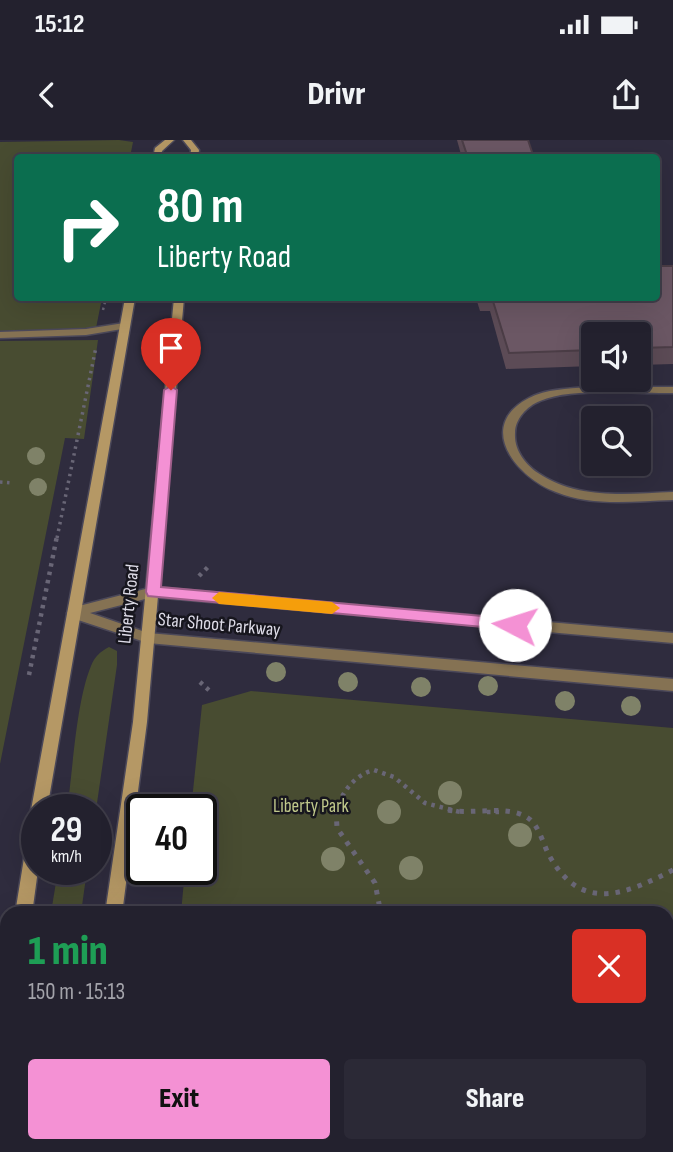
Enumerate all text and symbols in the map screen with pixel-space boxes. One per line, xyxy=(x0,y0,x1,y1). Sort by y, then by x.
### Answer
text: 15:12 xyxy=(35,9,84,40)
text: Drivr xyxy=(308,75,365,114)
icon: back xyxy=(28,76,66,114)
icon: share xyxy=(607,76,645,114)
text: 80 m xyxy=(157,178,244,237)
icon: right xyxy=(42,182,133,273)
text: Liberty Road xyxy=(157,238,291,277)
pin xyxy=(141,318,201,390)
map controls xyxy=(581,322,651,476)
button: sound xyxy=(581,322,651,392)
icon: arrive xyxy=(152,329,190,367)
button: search xyxy=(581,406,651,476)
street label: Liberty Road xyxy=(113,563,145,645)
position arrow xyxy=(478,588,552,662)
street label: Star Shoot Parkway xyxy=(157,608,282,642)
speed limit sign: 40 xyxy=(126,794,217,885)
park label: Liberty Park xyxy=(273,795,350,818)
text: 29 xyxy=(51,809,82,852)
text: km/h xyxy=(51,846,82,867)
text: 1 min xyxy=(28,926,108,977)
button: close xyxy=(572,929,646,1003)
text: 150 m · 15:13 xyxy=(28,978,125,1006)
button: Exit xyxy=(28,1059,330,1139)
button: Share xyxy=(344,1059,646,1139)

